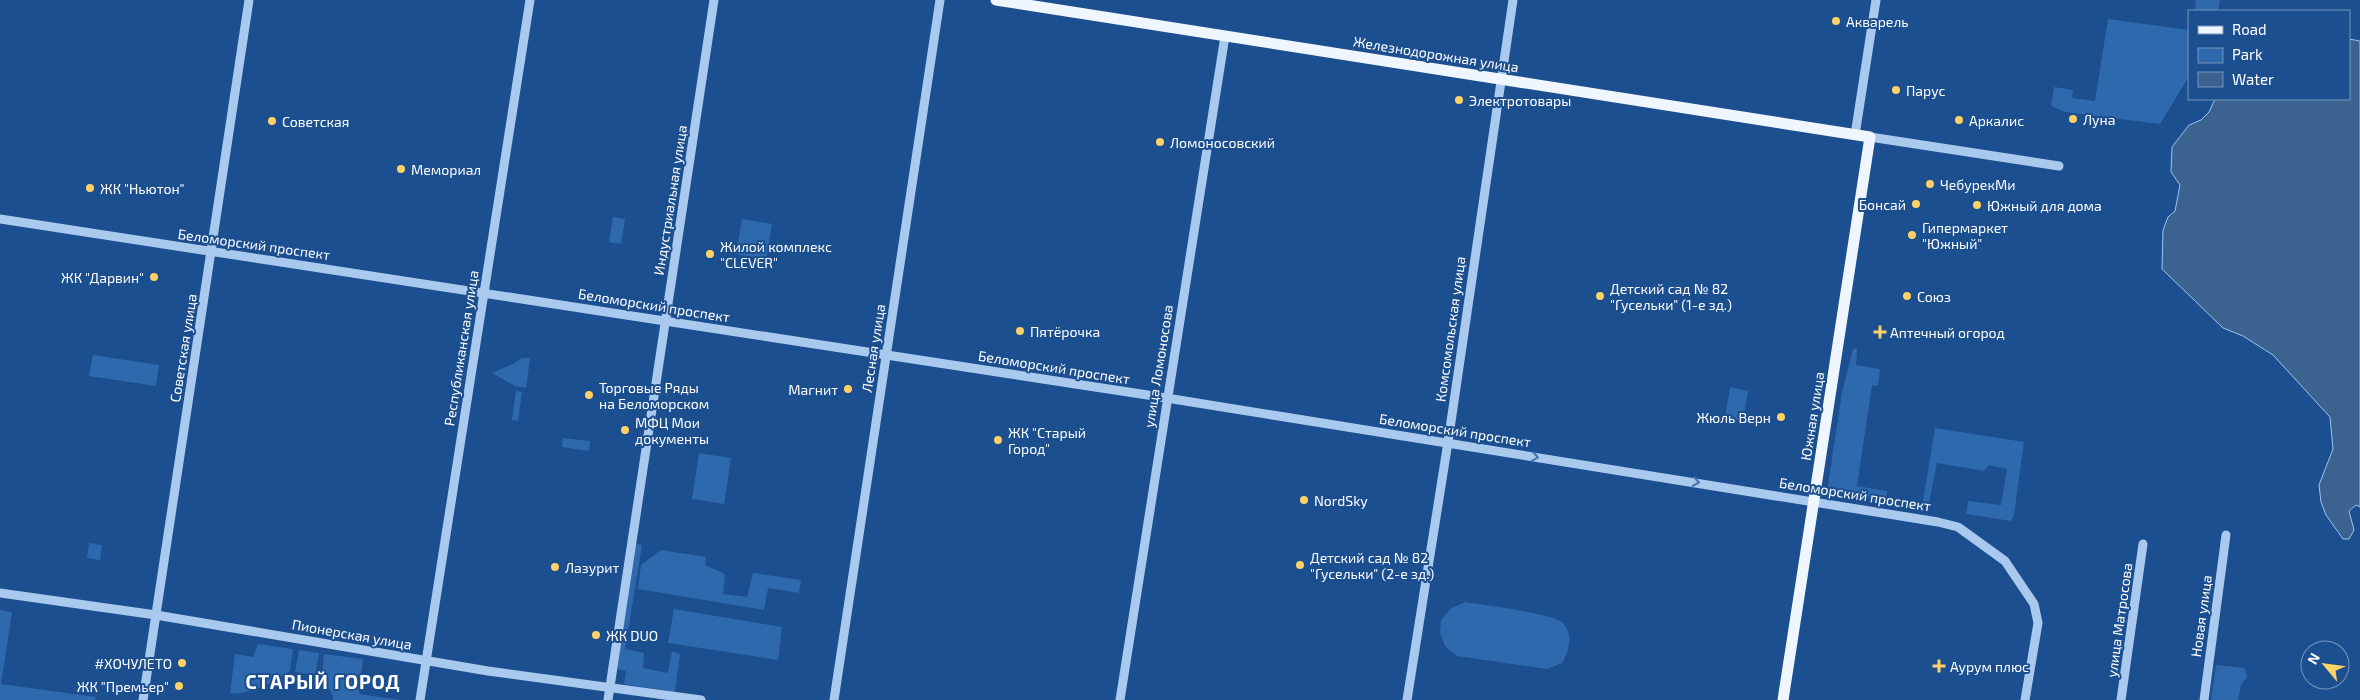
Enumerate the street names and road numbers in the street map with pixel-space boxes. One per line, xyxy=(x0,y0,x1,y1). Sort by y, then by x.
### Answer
street label: Железнодорожная улица xyxy=(1352,33,1520,75)
street label: Индустриальная улица xyxy=(650,124,690,276)
street label: Беломорский проспект xyxy=(177,225,331,263)
street label: Комсомольская улица xyxy=(1431,255,1469,403)
street label: Республиканская улица xyxy=(440,269,482,427)
street label: Беломорский проспект xyxy=(577,285,731,325)
street label: Советская улица xyxy=(166,293,200,403)
street label: Лесная улица xyxy=(858,303,888,393)
street label: улица Ломоносова xyxy=(1140,303,1176,429)
street label: Беломорский проспект xyxy=(977,347,1131,387)
street label: Южная улица xyxy=(1797,370,1827,462)
street label: Беломорский проспект xyxy=(1378,410,1532,450)
street label: Беломорский проспект xyxy=(1778,474,1932,514)
street label: улица Матросова xyxy=(2103,562,2135,678)
street label: Новая улица xyxy=(2187,574,2215,658)
street label: Пионерская улица xyxy=(291,615,413,653)

